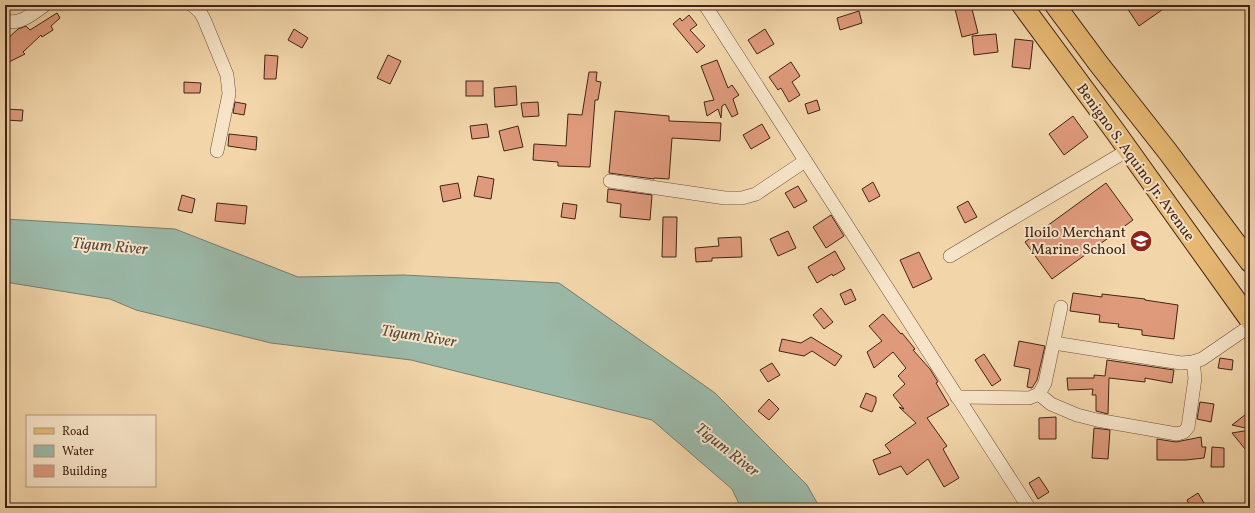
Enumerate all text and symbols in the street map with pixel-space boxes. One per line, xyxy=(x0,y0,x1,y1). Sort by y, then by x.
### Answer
street label: Benigno S. Aquino Jr. Avenue xyxy=(1070,80,1199,246)
place label: Iloilo Merchant Marine School xyxy=(1024,223,1126,261)
school or university icon: Iloilo Merchant Marine School xyxy=(1128,228,1154,254)
water label: Tigum River xyxy=(71,233,150,261)
water label: Tigum River xyxy=(379,320,459,354)
legend xyxy=(26,415,156,487)
water label: Tigum River xyxy=(690,419,764,483)
text: Road xyxy=(62,424,89,440)
text: Water xyxy=(62,444,94,460)
text: Building xyxy=(62,464,107,480)

